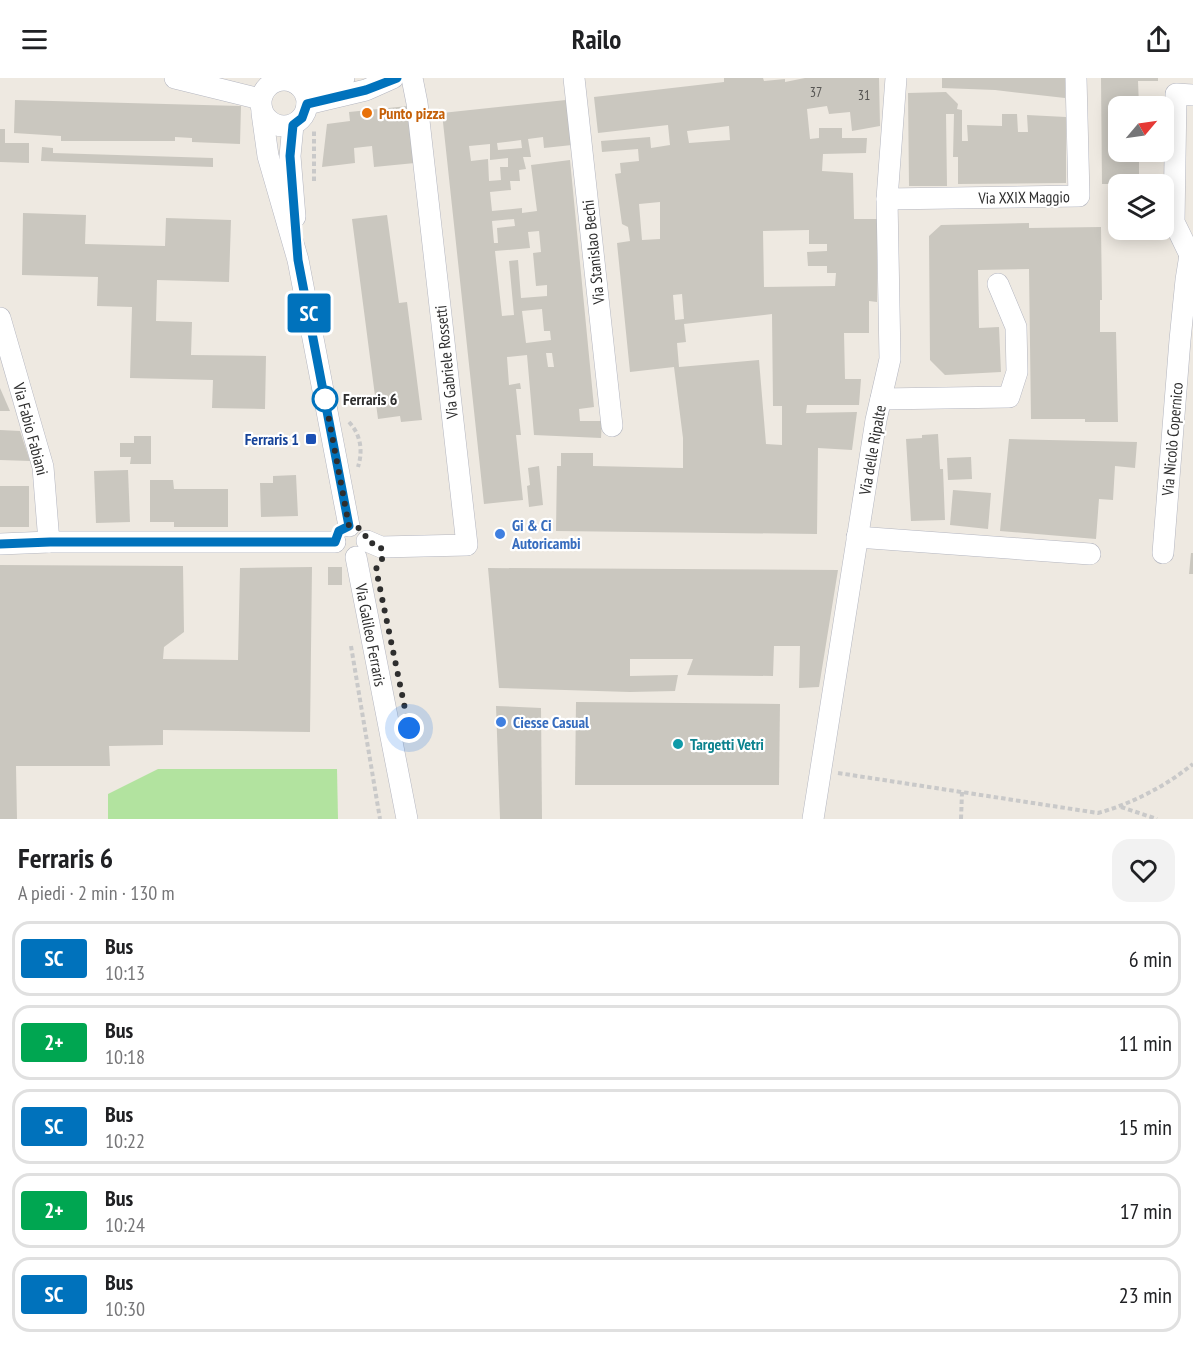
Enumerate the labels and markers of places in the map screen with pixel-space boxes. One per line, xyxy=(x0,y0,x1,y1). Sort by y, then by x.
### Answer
place label: Punto pizza xyxy=(379,103,446,123)
marker: Punto pizza xyxy=(360,106,374,120)
marker: Ferraris 6 xyxy=(312,386,338,412)
place label: Ferraris 6 xyxy=(343,389,398,409)
place label: Ferraris 1 xyxy=(245,429,299,449)
marker: Ferraris 1 xyxy=(304,432,318,446)
place label: Gi & Ci Autoricambi xyxy=(511,515,581,553)
marker: Gi & Ci Autoricambi xyxy=(493,527,507,541)
place label: Ciesse Casual xyxy=(513,712,589,732)
marker: Ciesse Casual xyxy=(494,715,508,729)
place label: Targetti Vetri xyxy=(690,734,764,754)
marker: Targetti Vetri xyxy=(671,737,685,751)

